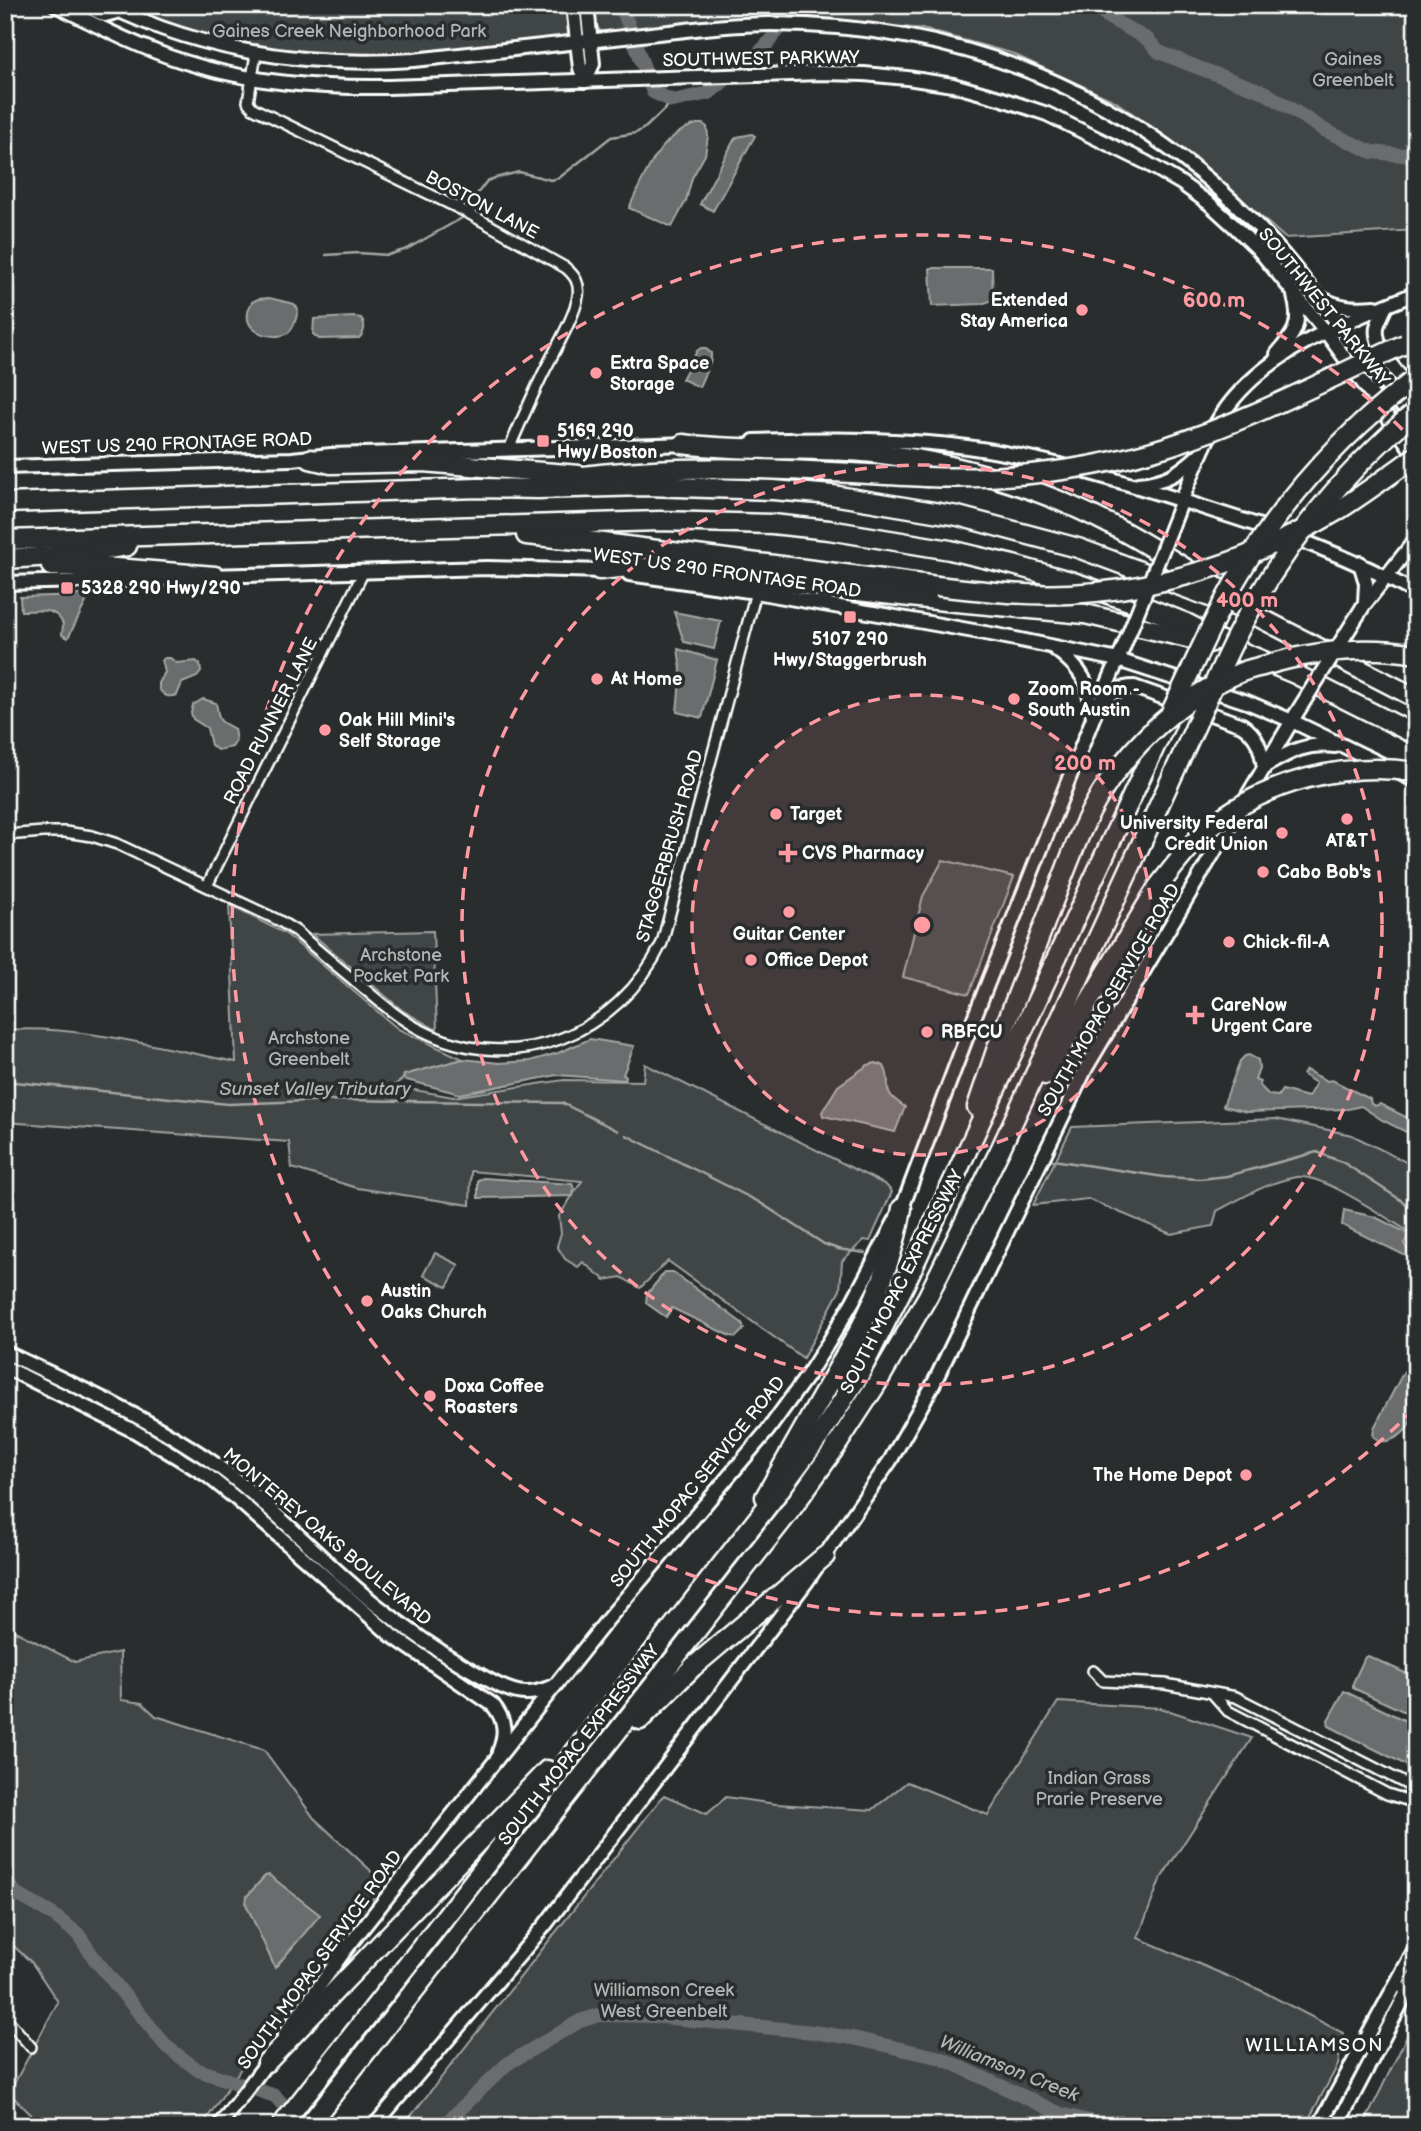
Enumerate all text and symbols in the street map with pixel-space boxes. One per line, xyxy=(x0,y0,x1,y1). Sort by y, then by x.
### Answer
park label: Gaines Creek Neighborhood Park xyxy=(212,21,486,42)
street label: SOUTHWEST PARKWAY xyxy=(662,47,860,71)
park label: Gaines Greenbelt xyxy=(1312,49,1394,91)
street label: BOSTON LANE xyxy=(422,166,542,244)
street label: SOUTHWEST PARKWAY xyxy=(1254,224,1394,390)
text: 600 m xyxy=(1183,288,1245,313)
place label: Extended Stay America xyxy=(960,290,1068,332)
marker: Extended Stay America xyxy=(1074,302,1090,318)
place label: Extra Space Storage xyxy=(610,353,709,395)
marker: Extra Space Storage xyxy=(588,365,604,381)
place label: 5169 290 Hwy/Boston xyxy=(557,421,657,463)
street label: WEST US 290 FRONTAGE ROAD xyxy=(41,429,313,459)
marker: 5169 290 Hwy/Boston xyxy=(535,433,551,449)
street label: WEST US 290 FRONTAGE ROAD xyxy=(592,544,862,602)
place label: 5328 290 Hwy/290 xyxy=(81,578,241,599)
marker: 5328 290 Hwy/290 xyxy=(59,580,75,596)
text: 400 m xyxy=(1216,588,1278,613)
marker: 5107 290 Hwy/Staggerbrush xyxy=(842,609,858,625)
place label: 5107 290 Hwy/Staggerbrush xyxy=(773,629,927,671)
street label: ROAD RUNNER LANE xyxy=(220,634,322,808)
place label: At Home xyxy=(610,669,682,690)
marker: At Home xyxy=(589,671,605,687)
place label: Zoom Room - South Austin xyxy=(1028,679,1140,721)
marker: Zoom Room - South Austin xyxy=(1006,691,1022,707)
place label: Oak Hill Mini's Self Storage xyxy=(339,710,455,752)
marker: Oak Hill Mini's Self Storage xyxy=(317,722,333,738)
street label: STAGGERBRUSH ROAD xyxy=(632,747,708,945)
text: 200 m xyxy=(1054,751,1116,776)
place label: Target xyxy=(790,804,842,825)
marker: Target xyxy=(768,806,784,822)
marker: AT&T xyxy=(1339,811,1355,827)
place label: University Federal Credit Union xyxy=(1120,813,1268,855)
marker: University Federal Credit Union xyxy=(1274,825,1290,841)
place label: AT&T xyxy=(1325,831,1369,852)
place label: CVS Pharmacy xyxy=(802,843,925,864)
marker: CVS Pharmacy xyxy=(780,845,796,861)
place label: Cabo Bob's xyxy=(1277,862,1371,883)
marker: Cabo Bob's xyxy=(1255,864,1271,880)
street label: SOUTH MOPAC SERVICE ROAD xyxy=(1034,880,1184,1120)
marker: Guitar Center xyxy=(781,904,797,920)
centre of rings xyxy=(910,913,934,937)
place label: Guitar Center xyxy=(733,924,846,945)
place label: Chick-fil-A xyxy=(1243,932,1331,953)
marker: Chick-fil-A xyxy=(1221,934,1237,950)
park label: Archstone Pocket Park xyxy=(353,945,449,987)
place label: Office Depot xyxy=(765,950,868,971)
marker: Office Depot xyxy=(743,952,759,968)
place label: CareNow Urgent Care xyxy=(1211,995,1312,1037)
marker: CareNow Urgent Care xyxy=(1185,1005,1205,1025)
place label: RBFCU xyxy=(941,1022,1003,1043)
marker: RBFCU xyxy=(919,1024,935,1040)
park label: Archstone Greenbelt xyxy=(268,1028,350,1070)
water label: Sunset Valley Tributary xyxy=(219,1078,411,1101)
street label: SOUTH MOPAC EXPRESSWAY xyxy=(836,1166,968,1398)
place label: Austin Oaks Church xyxy=(380,1281,487,1323)
marker: Austin Oaks Church xyxy=(359,1293,375,1309)
street label: SOUTH MOPAC SERVICE ROAD xyxy=(606,1372,790,1592)
place label: Doxa Coffee Roasters xyxy=(444,1376,544,1418)
marker: Doxa Coffee Roasters xyxy=(422,1388,438,1404)
street label: MONTEREY OAKS BOULEVARD xyxy=(219,1444,435,1630)
place label: The Home Depot xyxy=(1093,1465,1232,1486)
marker: The Home Depot xyxy=(1238,1467,1254,1483)
street label: SOUTH MOPAC EXPRESSWAY xyxy=(494,1640,664,1849)
park label: Indian Grass Prarie Preserve xyxy=(1035,1768,1163,1810)
street label: SOUTH MOPAC SERVICE ROAD xyxy=(233,1846,407,2074)
park label: Williamson Creek West Greenbelt xyxy=(594,1980,734,2022)
water label: Williamson Creek xyxy=(936,2031,1083,2108)
district label: WILLIAMSON xyxy=(1245,2034,1385,2057)

